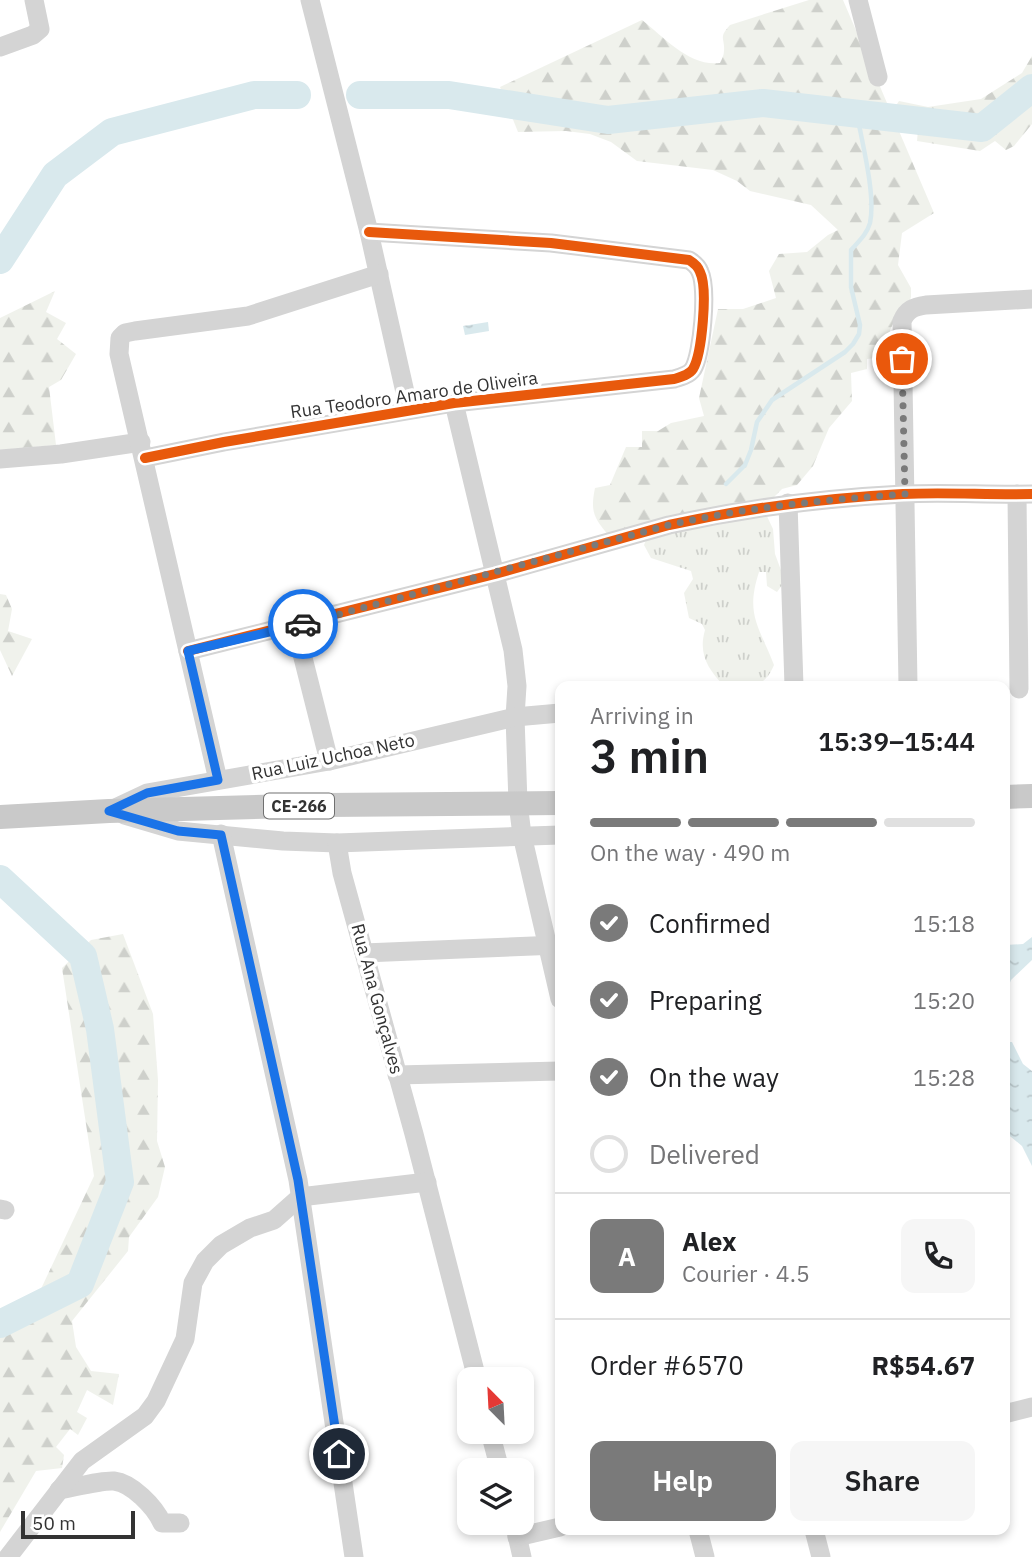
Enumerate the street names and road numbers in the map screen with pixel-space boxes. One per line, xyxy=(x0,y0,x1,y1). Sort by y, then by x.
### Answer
street label: Rua Teodoro Amaro de Oliveira xyxy=(289,366,540,423)
street label: Rua Luiz Uchoa Neto xyxy=(249,728,417,785)
road number: CE-266 xyxy=(264,793,334,818)
street label: Rua Ana Gonçalves xyxy=(346,921,409,1077)

